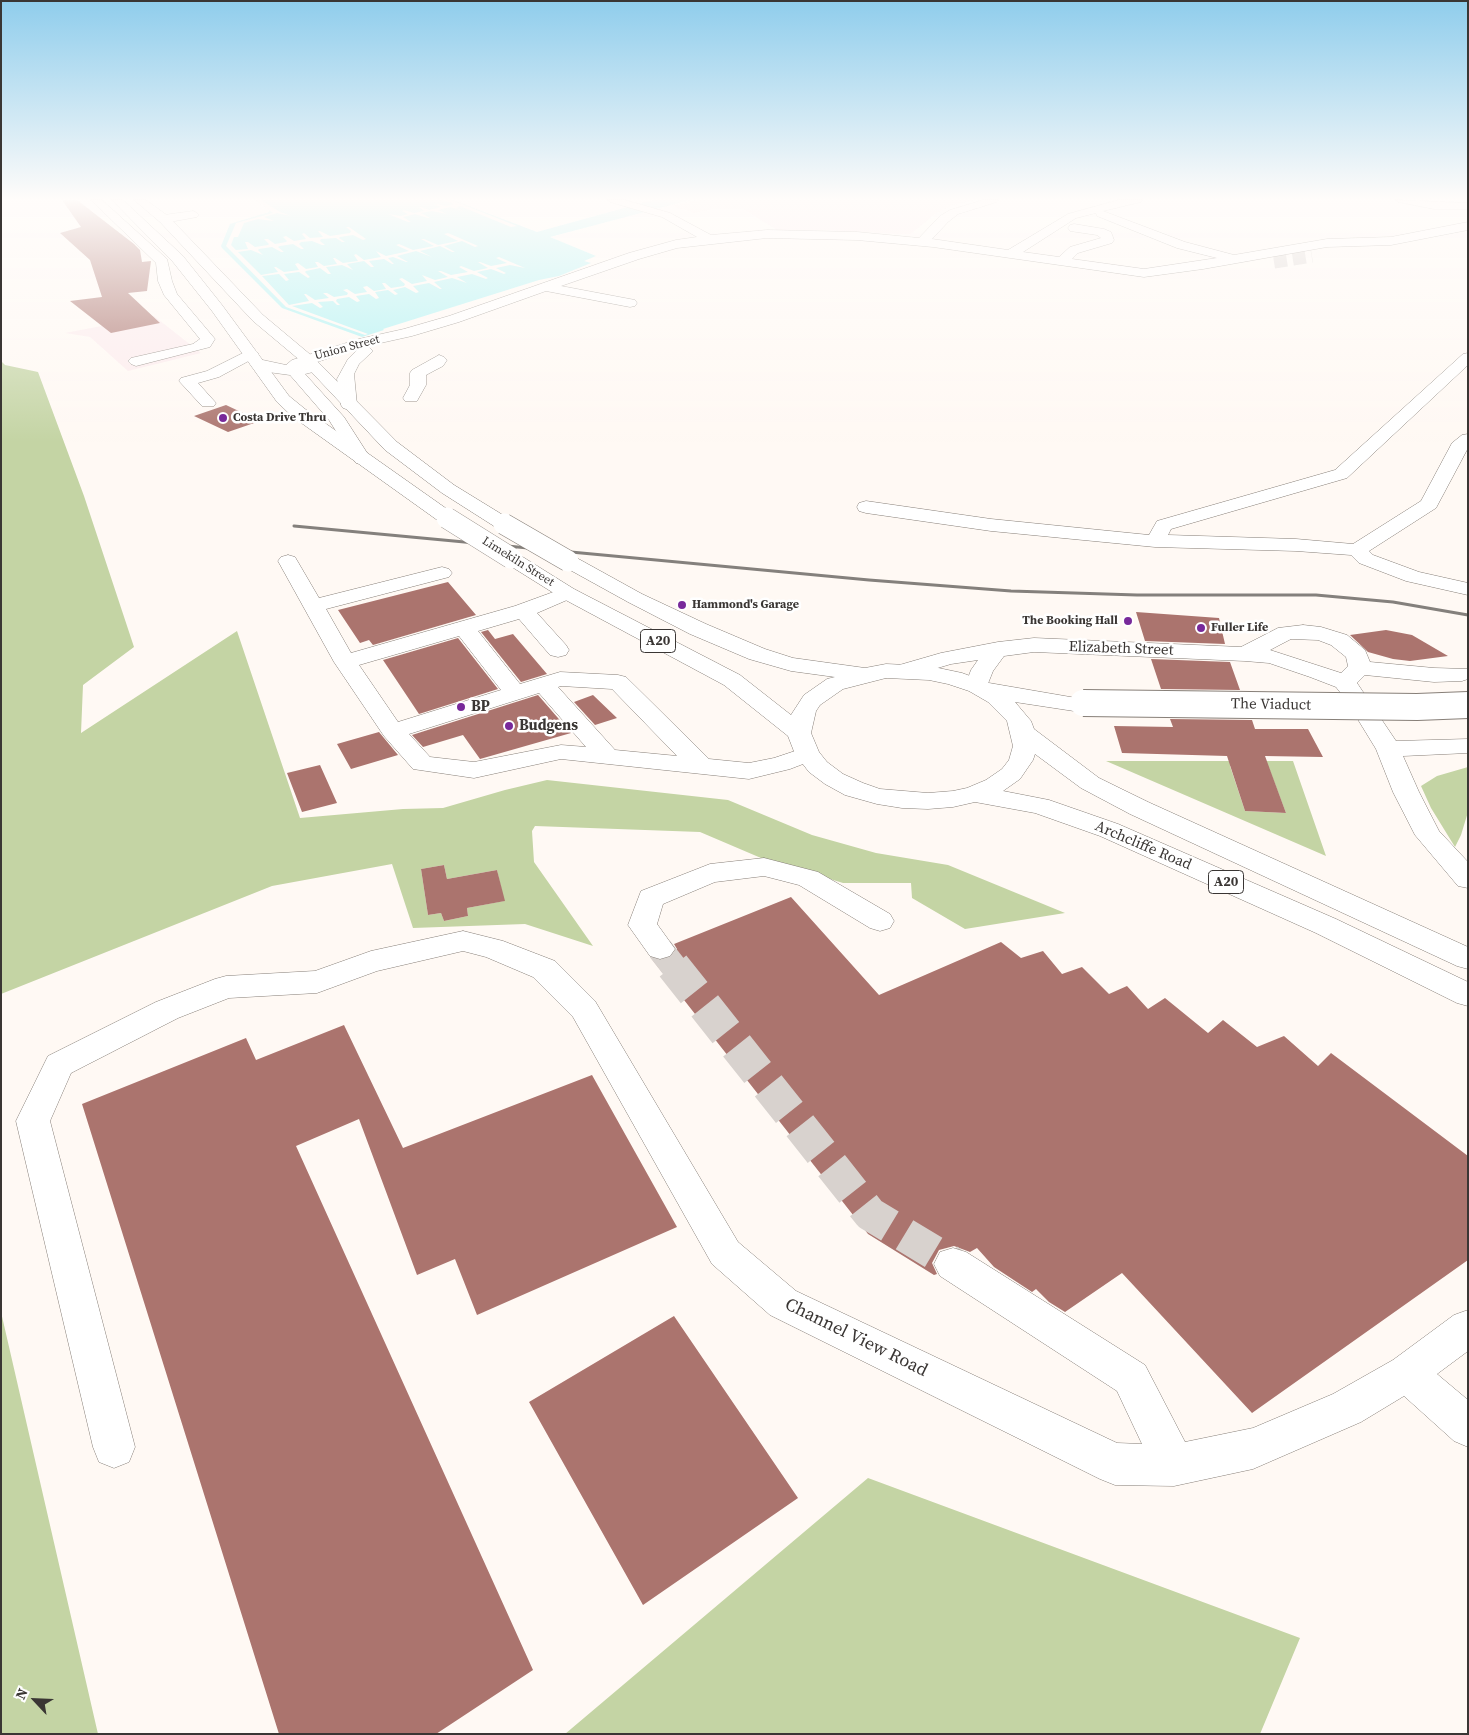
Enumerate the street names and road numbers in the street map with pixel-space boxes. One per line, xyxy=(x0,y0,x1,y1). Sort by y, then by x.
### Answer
street label: Union Street xyxy=(313,332,381,364)
street label: Limekiln Street xyxy=(479,534,557,590)
road number: A20 xyxy=(640,630,676,652)
street label: Elizabeth Street xyxy=(1068,638,1174,660)
street label: The Viaduct xyxy=(1231,695,1311,715)
street label: Archcliffe Road xyxy=(1092,818,1194,874)
road number: A20 xyxy=(1208,870,1244,894)
street label: Channel View Road xyxy=(781,1294,931,1382)

